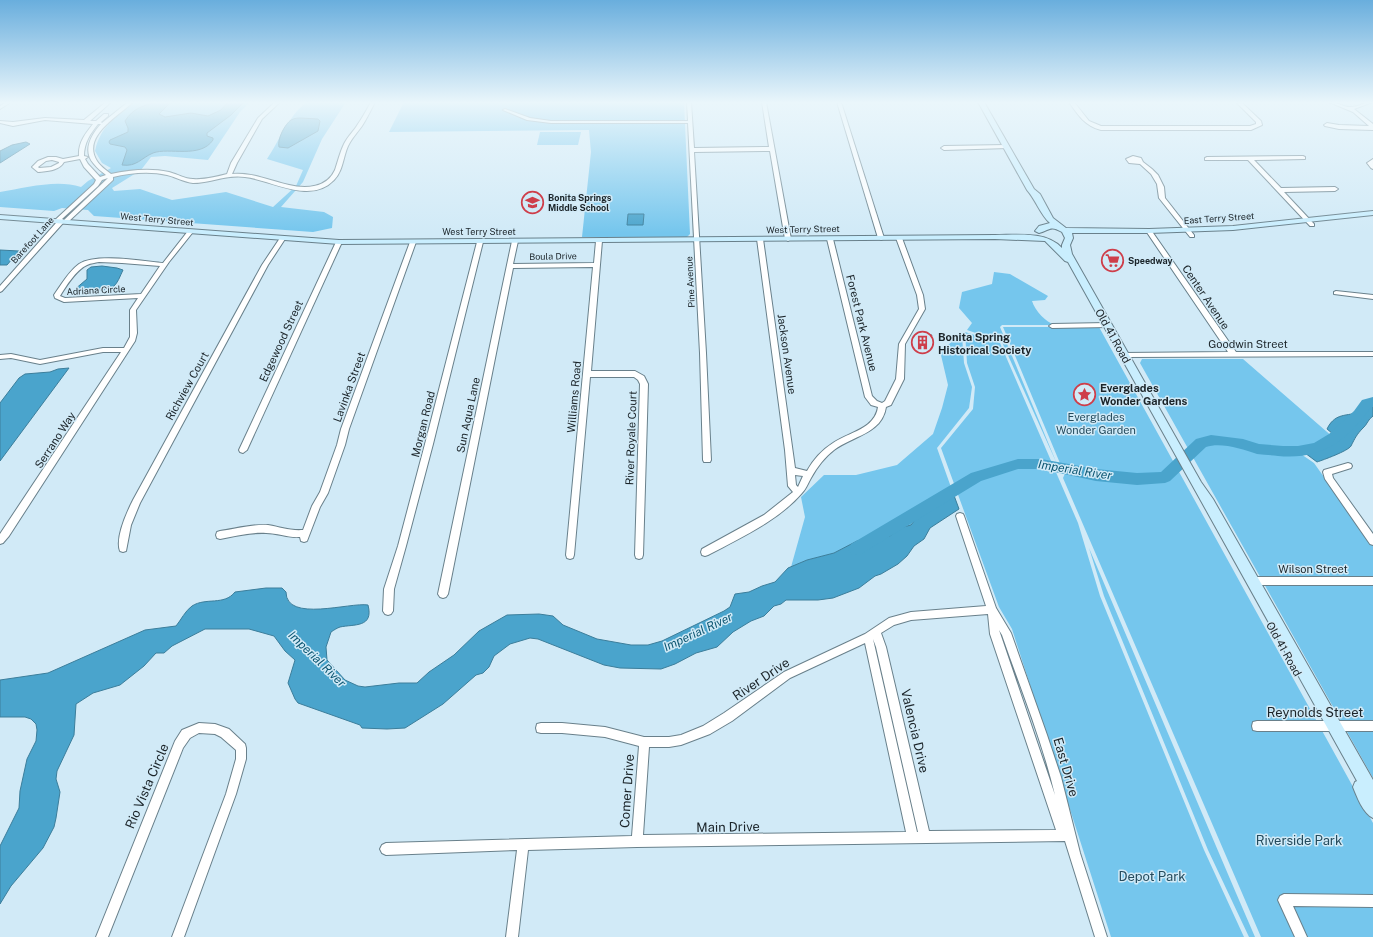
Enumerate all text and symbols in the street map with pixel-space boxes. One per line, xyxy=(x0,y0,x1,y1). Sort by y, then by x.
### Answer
school or university icon: Bonita Springs Middle School xyxy=(520,189,546,215)
place label: Bonita Springs Middle School xyxy=(548,192,612,213)
street label: West Terry Street xyxy=(120,210,195,228)
street label: East Terry Street xyxy=(1183,210,1255,226)
street label: Barefoot Lane xyxy=(8,214,56,266)
street label: West Terry Street xyxy=(766,223,840,235)
street label: West Terry Street xyxy=(442,226,516,237)
supermarket icon: Speedway xyxy=(1100,247,1126,273)
street label: Boula Drive xyxy=(529,250,577,262)
place label: Speedway xyxy=(1128,255,1172,266)
street label: Pine Avenue xyxy=(683,256,697,308)
street label: Center Avenue xyxy=(1180,263,1232,331)
street label: Forest Park Avenue xyxy=(844,273,880,373)
street label: Adriana Circle xyxy=(66,283,126,297)
street label: Edgewood Street xyxy=(257,298,305,384)
street label: Old 41 Road xyxy=(1093,307,1133,365)
street label: Jackson Avenue xyxy=(775,313,799,395)
building icon: Bonita Spring Historical Society xyxy=(909,330,935,356)
place label: Bonita Spring Historical Society xyxy=(938,331,1032,356)
street label: Goodwin Street xyxy=(1208,338,1288,350)
street label: Richview Court xyxy=(163,350,211,422)
street label: Lavinka Street xyxy=(331,350,367,424)
street label: Williams Road xyxy=(565,360,583,434)
street label: Sun Aqua Lane xyxy=(454,376,482,454)
place icon: Everglades Wonder Gardens xyxy=(1072,381,1098,407)
place label: Everglades Wonder Gardens xyxy=(1100,382,1188,407)
street label: Morgan Road xyxy=(409,390,437,458)
street label: River Royale Court xyxy=(623,391,639,485)
street label: Serrano Way xyxy=(32,409,78,470)
park label: Everglades Wonder Garden xyxy=(1056,411,1136,436)
water label: Imperial River xyxy=(1037,457,1113,483)
street label: Wilson Street xyxy=(1278,563,1348,575)
water label: Imperial River xyxy=(661,610,735,654)
street label: Old 41 Road xyxy=(1264,620,1304,678)
water label: Imperial River xyxy=(285,628,349,690)
street label: River Drive xyxy=(730,655,792,703)
street label: Valencia Drive xyxy=(898,688,932,774)
street label: Reynolds Street xyxy=(1267,705,1363,720)
street label: East Drive xyxy=(1050,736,1082,798)
street label: Rio Vista Circle xyxy=(122,741,172,831)
street label: Comer Drive xyxy=(617,753,637,829)
street label: Main Drive xyxy=(696,819,760,835)
park label: Riverside Park xyxy=(1256,833,1342,848)
park label: Depot Park xyxy=(1118,869,1186,884)

